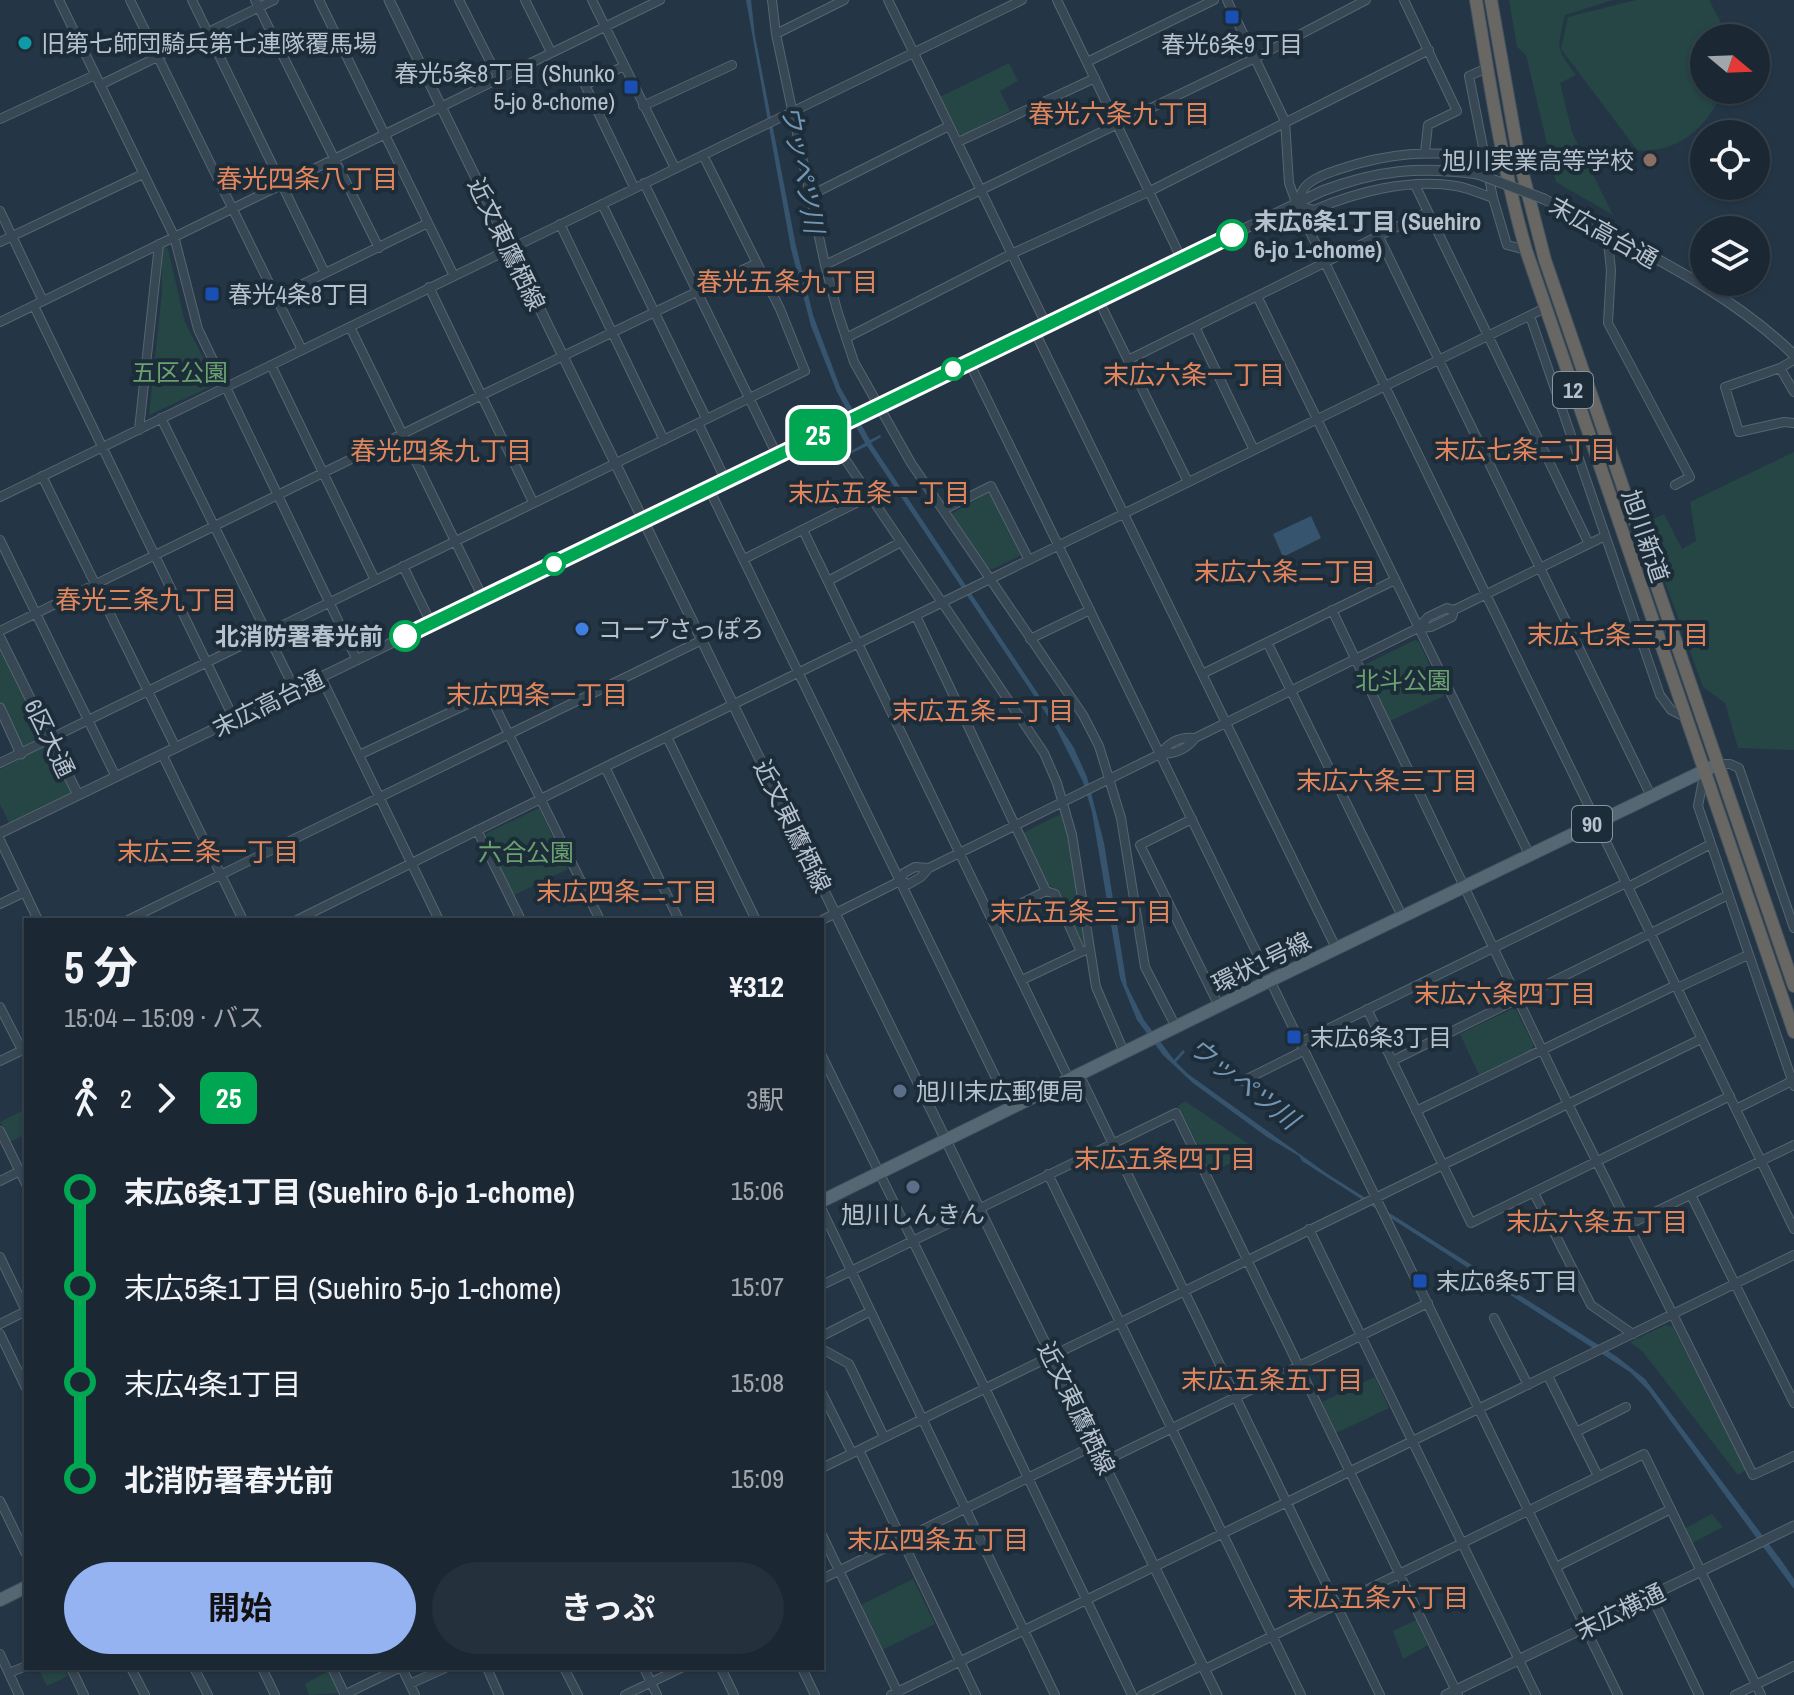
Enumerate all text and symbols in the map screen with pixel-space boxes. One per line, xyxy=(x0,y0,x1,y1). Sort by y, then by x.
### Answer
marker: 春光6条9丁目 xyxy=(1223,8,1241,26)
north arrow xyxy=(1690,24,1770,104)
map controls xyxy=(1690,24,1770,296)
place label: 旧第七師団騎兵第七連隊覆馬場 xyxy=(41,27,377,59)
place label: 春光6条9丁目 xyxy=(1161,28,1303,60)
marker: 旧第七師団騎兵第七連隊覆馬場 xyxy=(16,34,34,52)
place label: 春光5条8丁目 (Shunko 5-jo 8-chome) xyxy=(394,57,615,117)
marker: 春光5条8丁目 (Shunko 5-jo 8-chome) xyxy=(622,78,640,96)
district label: 春光六条九丁目 xyxy=(1028,96,1210,131)
water label: ウッペツ川 xyxy=(773,102,833,239)
button: locate xyxy=(1690,120,1770,200)
place label: 旭川実業高等学校 xyxy=(1442,144,1634,176)
marker: 旭川実業高等学校 xyxy=(1641,151,1659,169)
district label: 春光四条八丁目 xyxy=(216,161,398,196)
street label: 近文東鷹栖線 xyxy=(461,172,553,316)
street label: 末広高台通 xyxy=(1544,189,1664,275)
place label: 末広6条1丁目 (Suehiro 6-jo 1-chome) xyxy=(1254,205,1481,265)
button: layers xyxy=(1690,216,1770,296)
marker: 末広6条1丁目 (Suehiro 6-jo 1-chome) xyxy=(1217,220,1247,250)
district label: 春光五条九丁目 xyxy=(696,264,878,299)
place label: 春光4条8丁目 xyxy=(228,278,370,310)
marker: 春光4条8丁目 xyxy=(203,285,221,303)
park label: 五区公園 xyxy=(132,356,228,388)
district label: 末広六条一丁目 xyxy=(1103,357,1285,392)
unlabelled marker xyxy=(942,358,964,380)
road number: 12 xyxy=(1553,372,1593,408)
line badge: 25 xyxy=(782,409,854,461)
text: 25 xyxy=(805,416,831,454)
district label: 末広七条二丁目 xyxy=(1434,432,1616,467)
district label: 春光四条九丁目 xyxy=(350,433,532,468)
district label: 末広五条一丁目 xyxy=(788,475,970,510)
street label: 旭川新道 xyxy=(1615,485,1677,587)
unlabelled marker xyxy=(543,553,565,575)
district label: 末広六条二丁目 xyxy=(1194,554,1376,589)
district label: 春光三条九丁目 xyxy=(55,582,237,617)
place label: コープさっぽろ xyxy=(598,613,765,645)
district label: 末広七条三丁目 xyxy=(1527,617,1709,652)
place label: 北消防署春光前 xyxy=(215,620,383,652)
marker: コープさっぽろ xyxy=(573,620,591,638)
marker: 北消防署春光前 xyxy=(390,621,420,651)
street label: 末広高台通 xyxy=(207,662,329,744)
park label: 北斗公園 xyxy=(1355,664,1451,696)
district label: 末広四条一丁目 xyxy=(446,677,628,712)
district label: 末広五条二丁目 xyxy=(892,693,1074,728)
street label: 6区大通 xyxy=(17,694,83,782)
street label: 近文東鷹栖線 xyxy=(747,754,839,898)
district label: 末広六条三丁目 xyxy=(1296,763,1478,798)
road number: 90 xyxy=(1572,806,1612,842)
district label: 末広三条一丁目 xyxy=(117,834,299,869)
park label: 六合公園 xyxy=(478,836,574,868)
district label: 末広四条二丁目 xyxy=(536,874,718,909)
district label: 末広五条三丁目 xyxy=(990,894,1172,929)
street label: 環状1号線 xyxy=(1206,924,1316,1000)
text: 5 分 xyxy=(64,937,138,997)
text: ¥312 xyxy=(729,966,784,1006)
district label: 末広六条四丁目 xyxy=(1414,976,1596,1011)
text: 15:04 – 15:09 · バス xyxy=(64,1000,264,1035)
place label: 末広6条3丁目 xyxy=(1310,1021,1452,1053)
marker: 末広6条3丁目 xyxy=(1285,1028,1303,1046)
water label: ウッペツ川 xyxy=(1182,1029,1308,1139)
place label: 旭川末広郵便局 xyxy=(916,1075,1084,1107)
icon: walk xyxy=(64,1076,108,1120)
icon: forward xyxy=(144,1076,188,1120)
text: 25 xyxy=(216,1079,241,1117)
text: 2 xyxy=(120,1081,132,1116)
text: 3駅 xyxy=(746,1082,784,1117)
marker: 旭川末広郵便局 xyxy=(891,1082,909,1100)
district label: 末広五条四丁目 xyxy=(1074,1141,1256,1176)
text: 末広6条1丁目 (Suehiro 6-jo 1-chome) xyxy=(124,1172,575,1212)
text: 15:06 xyxy=(731,1173,784,1208)
marker: 旭川しんきん xyxy=(904,1178,922,1196)
place label: 旭川しんきん xyxy=(841,1198,985,1230)
district label: 末広六条五丁目 xyxy=(1506,1204,1688,1239)
place label: 末広6条5丁目 xyxy=(1436,1265,1578,1297)
text: 末広5条1丁目 (Suehiro 5-jo 1-chome) xyxy=(124,1268,561,1308)
text: 15:07 xyxy=(731,1269,784,1304)
marker: 末広6条5丁目 xyxy=(1411,1272,1429,1290)
street label: 近文東鷹栖線 xyxy=(1031,1336,1123,1480)
district label: 末広五条五丁目 xyxy=(1181,1362,1363,1397)
text: 末広4条1丁目 xyxy=(124,1364,301,1404)
text: 15:08 xyxy=(731,1365,784,1400)
text: 北消防署春光前 xyxy=(124,1460,334,1500)
text: 15:09 xyxy=(731,1461,784,1496)
district label: 末広四条五丁目 xyxy=(847,1522,1029,1557)
button: 開始 xyxy=(64,1562,416,1654)
button: きっぷ xyxy=(432,1562,784,1654)
street label: 末広横通 xyxy=(1570,1576,1670,1646)
district label: 末広五条六丁目 xyxy=(1287,1580,1469,1615)

